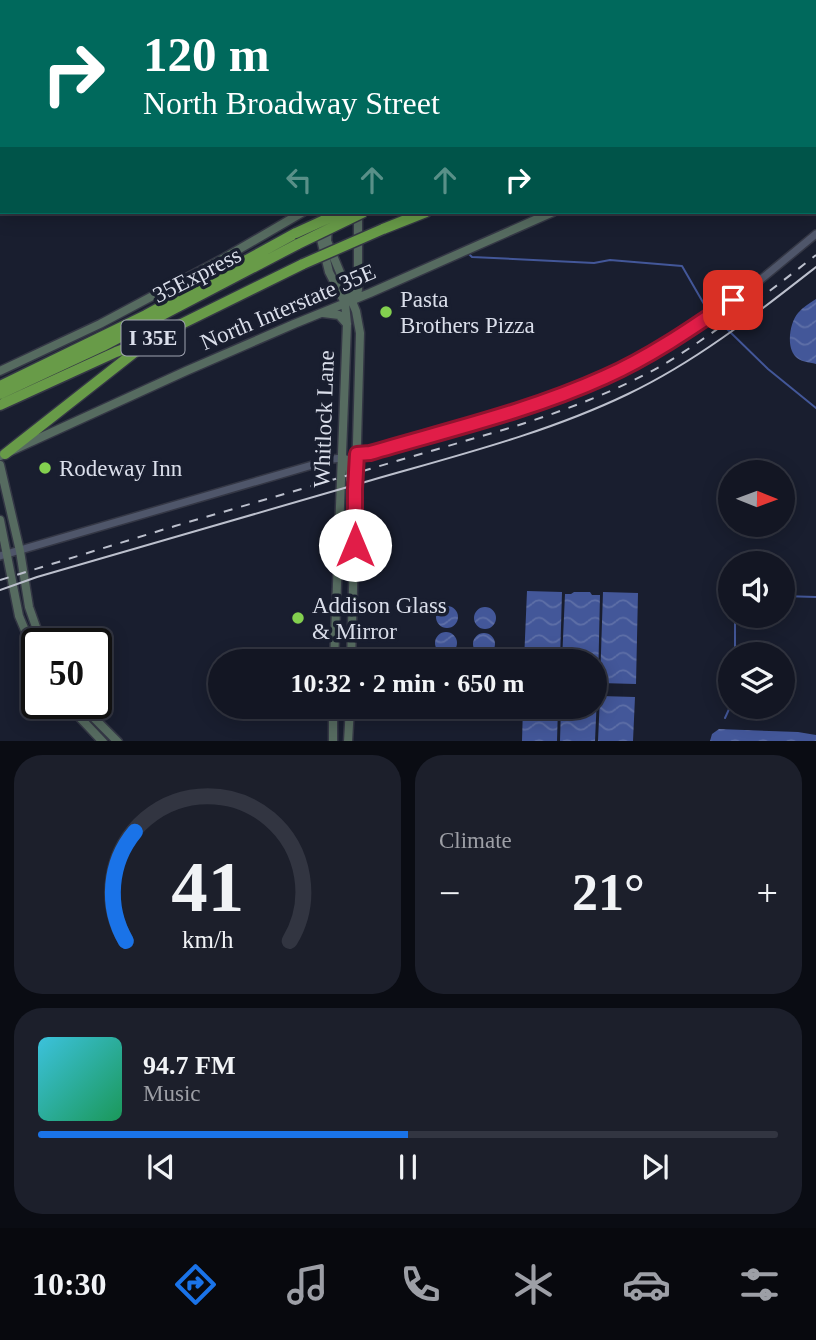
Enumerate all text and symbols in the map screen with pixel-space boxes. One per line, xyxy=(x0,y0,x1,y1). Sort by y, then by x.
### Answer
text: 120 m xyxy=(143,27,270,82)
icon: right xyxy=(28,28,119,119)
text: North Broadway Street xyxy=(143,85,440,121)
icon: left xyxy=(280,161,318,199)
icon: ahead xyxy=(353,161,391,199)
icon: ahead xyxy=(426,161,464,199)
icon: right xyxy=(499,161,537,199)
street label: 35Express xyxy=(149,242,245,308)
street label: North Interstate 35E xyxy=(197,259,379,355)
pin xyxy=(703,270,763,330)
icon: arrive xyxy=(714,281,752,319)
place label: Pasta Brothers Pizza xyxy=(400,287,535,338)
marker: Pasta Brothers Pizza xyxy=(378,304,394,320)
road number: I 35E xyxy=(122,320,184,356)
street label: Whitlock Lane xyxy=(309,350,339,488)
place label: Rodeway Inn xyxy=(59,456,183,481)
marker: Rodeway Inn xyxy=(37,460,53,476)
north arrow xyxy=(718,460,794,537)
map controls xyxy=(718,460,795,719)
position arrow xyxy=(318,508,392,582)
button: sound xyxy=(718,551,795,628)
place label: Addison Glass & Mirror xyxy=(312,593,447,644)
marker: Addison Glass & Mirror xyxy=(290,610,306,626)
speed limit sign: 50 xyxy=(21,628,112,719)
button: layers xyxy=(718,642,795,719)
text: 10:32 · 2 min · 650 m xyxy=(291,669,525,698)
text: Climate xyxy=(439,828,512,853)
text: 41 xyxy=(171,846,244,927)
text: 21° xyxy=(572,864,645,921)
text: − xyxy=(439,872,460,914)
text: + xyxy=(757,872,778,914)
text: km/h xyxy=(182,925,234,952)
text: 94.7 FM xyxy=(143,1051,235,1080)
text: Music xyxy=(143,1081,201,1106)
icon: previous xyxy=(142,1148,180,1186)
icon: pause xyxy=(389,1148,427,1186)
icon: next xyxy=(636,1148,674,1186)
icon: directions xyxy=(171,1260,220,1309)
icon: music xyxy=(283,1260,332,1309)
icon: phone xyxy=(396,1260,445,1309)
icon: climate xyxy=(509,1260,558,1309)
icon: car xyxy=(622,1260,671,1309)
icon: filters xyxy=(735,1260,784,1309)
text: 10:30 xyxy=(32,1266,107,1302)

